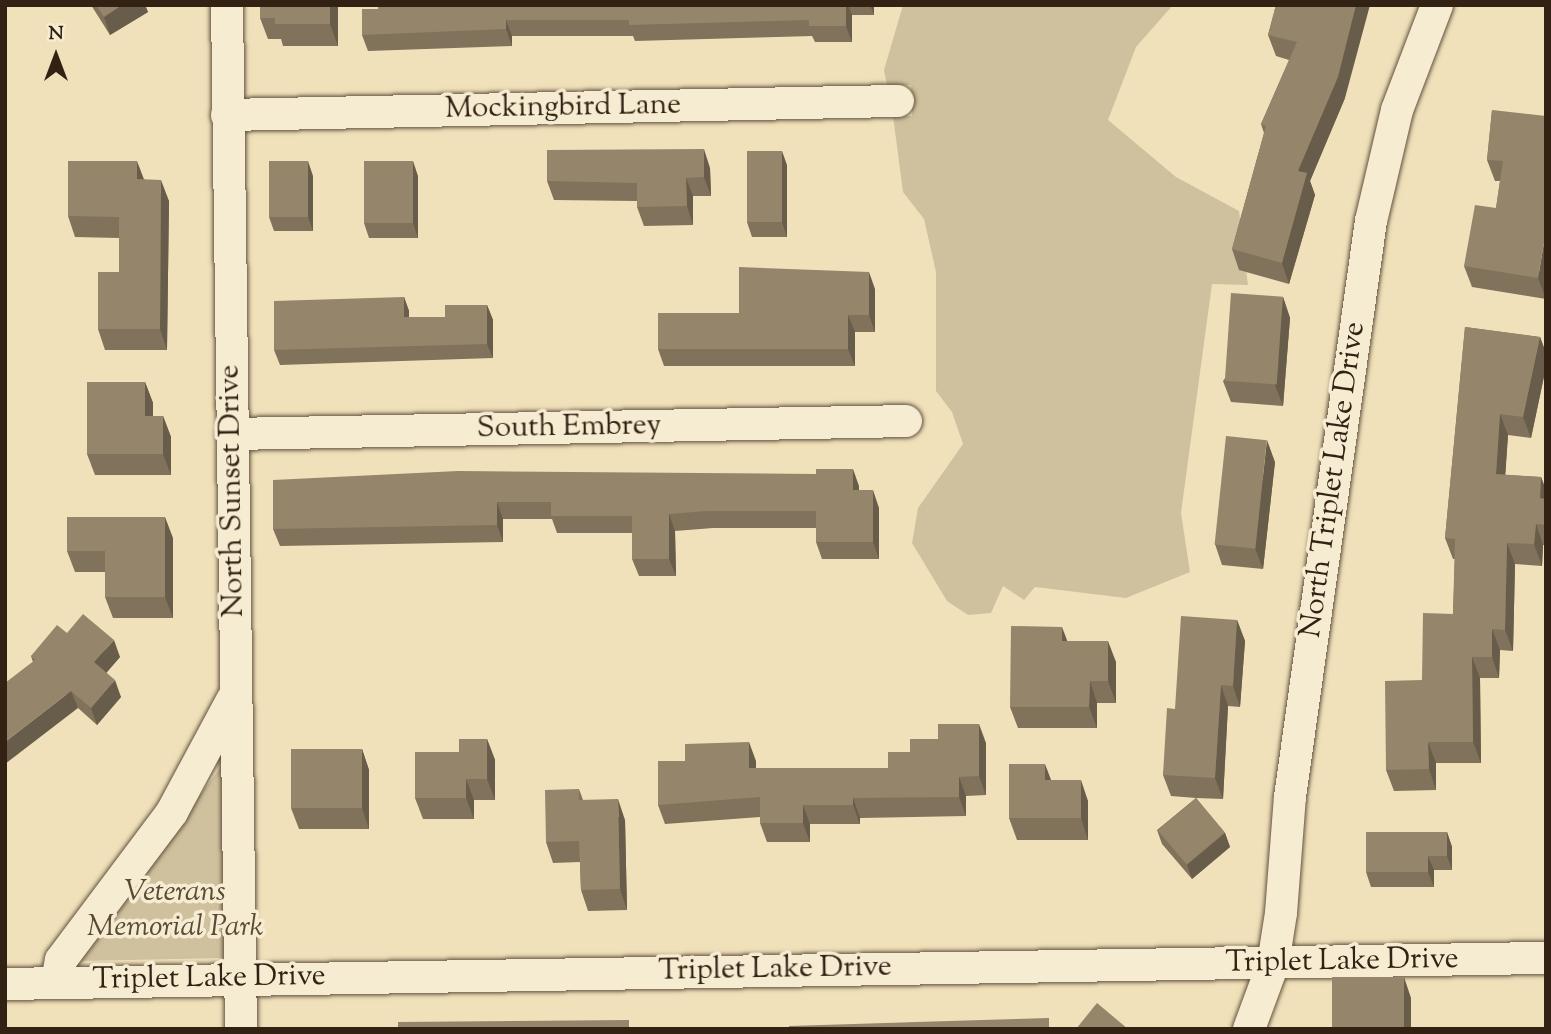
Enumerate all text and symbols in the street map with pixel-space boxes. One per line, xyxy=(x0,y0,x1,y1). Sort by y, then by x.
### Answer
north arrow xyxy=(21,21,91,91)
text: N xyxy=(48,21,64,48)
street label: Mockingbird Lane xyxy=(445,88,681,128)
street label: North Triplet Lake Drive xyxy=(1294,320,1374,640)
street label: North Sunset Drive xyxy=(213,364,253,618)
street label: South Embrey xyxy=(476,408,662,448)
park label: Veterans Memorial Park xyxy=(87,875,263,945)
street label: Triplet Lake Drive xyxy=(1225,942,1459,982)
street label: Triplet Lake Drive xyxy=(658,950,892,990)
street label: Triplet Lake Drive xyxy=(92,959,326,999)

